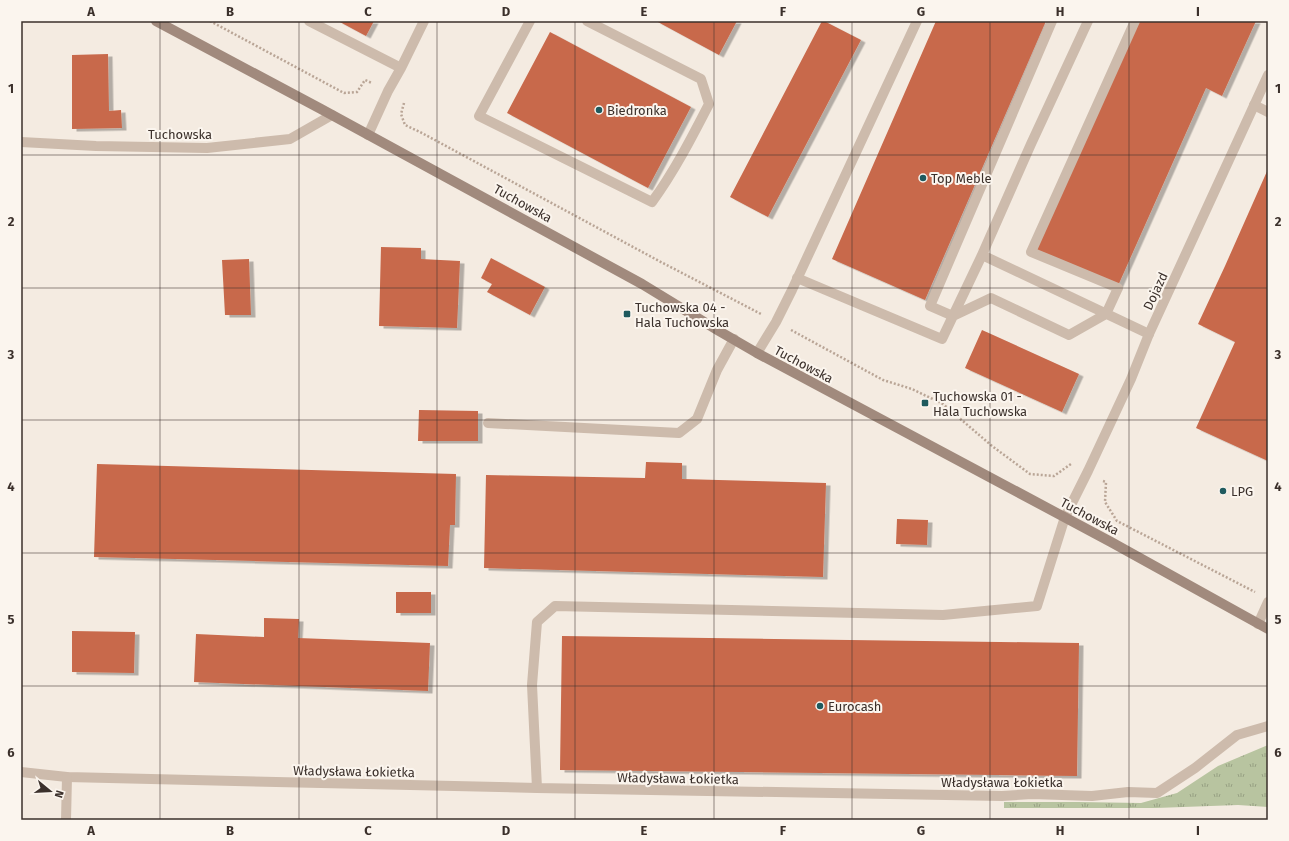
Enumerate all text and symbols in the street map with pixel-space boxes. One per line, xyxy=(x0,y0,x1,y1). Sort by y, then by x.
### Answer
text: A xyxy=(86,4,95,19)
text: B xyxy=(226,4,234,19)
text: C xyxy=(364,4,372,19)
text: D xyxy=(502,4,511,19)
text: E xyxy=(641,4,648,19)
text: F xyxy=(780,4,787,19)
text: G xyxy=(917,4,925,19)
text: H xyxy=(1056,4,1064,19)
text: I xyxy=(1196,4,1200,19)
text: 1 xyxy=(8,81,14,96)
text: 1 xyxy=(1275,81,1281,96)
place label: Biedronka xyxy=(607,103,667,118)
marker: Biedronka xyxy=(594,105,604,115)
street label: Tuchowska xyxy=(148,127,212,142)
place label: Top Meble xyxy=(931,171,992,186)
marker: Top Meble xyxy=(918,173,928,183)
street label: Tuchowska xyxy=(491,181,554,226)
text: 2 xyxy=(8,214,15,229)
text: 2 xyxy=(1275,214,1282,229)
street label: Dojazd xyxy=(1140,270,1171,313)
place label: Tuchowska 04 - Hala Tuchowska xyxy=(635,300,729,330)
marker: Tuchowska 04 - Hala Tuchowska xyxy=(622,309,632,319)
street label: Tuchowska xyxy=(772,343,836,386)
text: 3 xyxy=(7,347,15,362)
text: 3 xyxy=(1274,347,1282,362)
place label: Tuchowska 01 - Hala Tuchowska xyxy=(933,389,1027,419)
marker: Tuchowska 01 - Hala Tuchowska xyxy=(920,398,930,408)
text: 4 xyxy=(7,479,15,494)
text: 4 xyxy=(1274,479,1282,494)
place label: LPG xyxy=(1231,484,1253,499)
marker: LPG xyxy=(1218,486,1228,496)
street label: Tuchowska xyxy=(1058,495,1122,538)
text: 5 xyxy=(8,612,15,627)
text: 5 xyxy=(1275,612,1282,627)
place label: Eurocash xyxy=(828,699,881,714)
marker: Eurocash xyxy=(815,701,825,711)
text: 6 xyxy=(7,745,15,760)
text: 6 xyxy=(1274,745,1282,760)
street label: Władysława Łokietka xyxy=(293,763,415,780)
street label: Władysława Łokietka xyxy=(617,770,739,787)
north arrow xyxy=(30,771,70,811)
street label: Władysława Łokietka xyxy=(941,775,1063,790)
text: N xyxy=(52,788,66,799)
text: A xyxy=(86,823,95,838)
text: B xyxy=(226,823,234,838)
text: C xyxy=(364,823,372,838)
text: D xyxy=(502,823,511,838)
text: E xyxy=(641,823,648,838)
text: F xyxy=(780,823,787,838)
text: G xyxy=(917,823,925,838)
text: H xyxy=(1056,823,1064,838)
text: I xyxy=(1196,823,1200,838)

